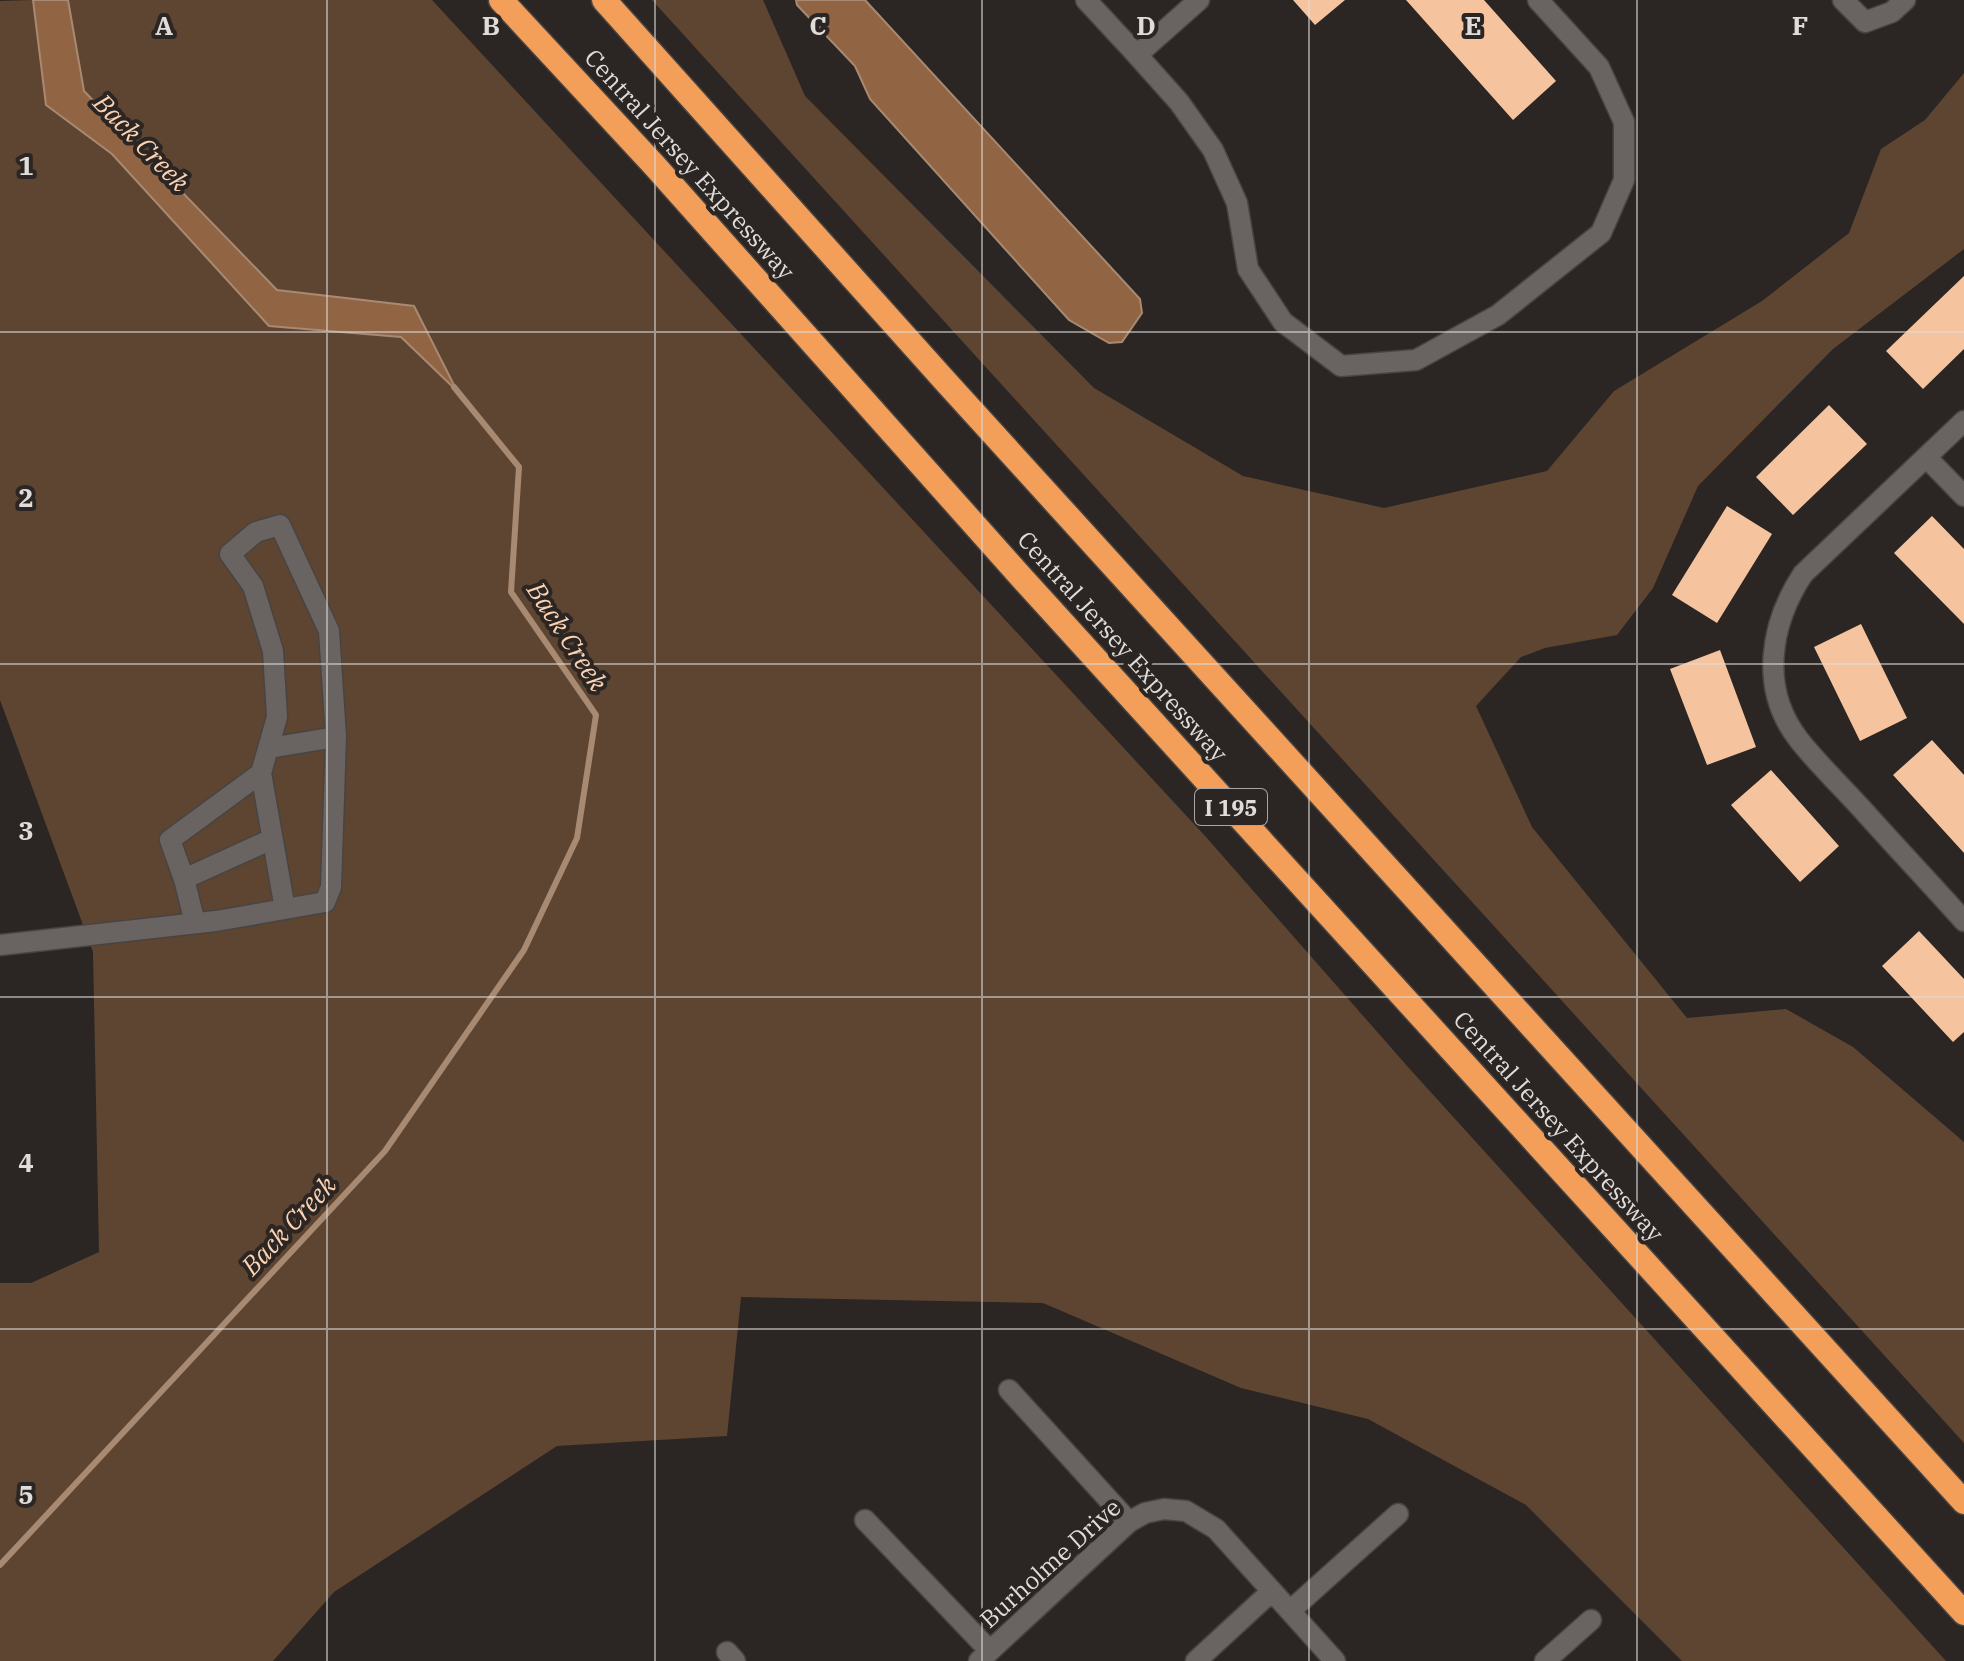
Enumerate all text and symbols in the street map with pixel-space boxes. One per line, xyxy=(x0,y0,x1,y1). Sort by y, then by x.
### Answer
text: A xyxy=(155,8,173,42)
text: B xyxy=(482,8,500,42)
text: C xyxy=(809,8,827,42)
text: D xyxy=(1136,8,1156,42)
text: E xyxy=(1464,8,1482,42)
text: F xyxy=(1792,8,1808,42)
street label: Central Jersey Expressway xyxy=(578,42,802,286)
water label: Back Creek xyxy=(86,85,197,199)
text: 1 xyxy=(18,148,34,182)
text: 2 xyxy=(18,480,34,514)
street label: Central Jersey Expressway xyxy=(1011,524,1235,768)
water label: Back Creek xyxy=(519,574,616,697)
road number: I 195 xyxy=(1195,789,1267,825)
text: 3 xyxy=(18,813,34,847)
street label: Central Jersey Expressway xyxy=(1447,1004,1671,1248)
text: 4 xyxy=(18,1145,34,1179)
water label: Back Creek xyxy=(233,1168,343,1283)
text: 5 xyxy=(18,1477,34,1511)
street label: Burholme Drive xyxy=(973,1491,1127,1635)

